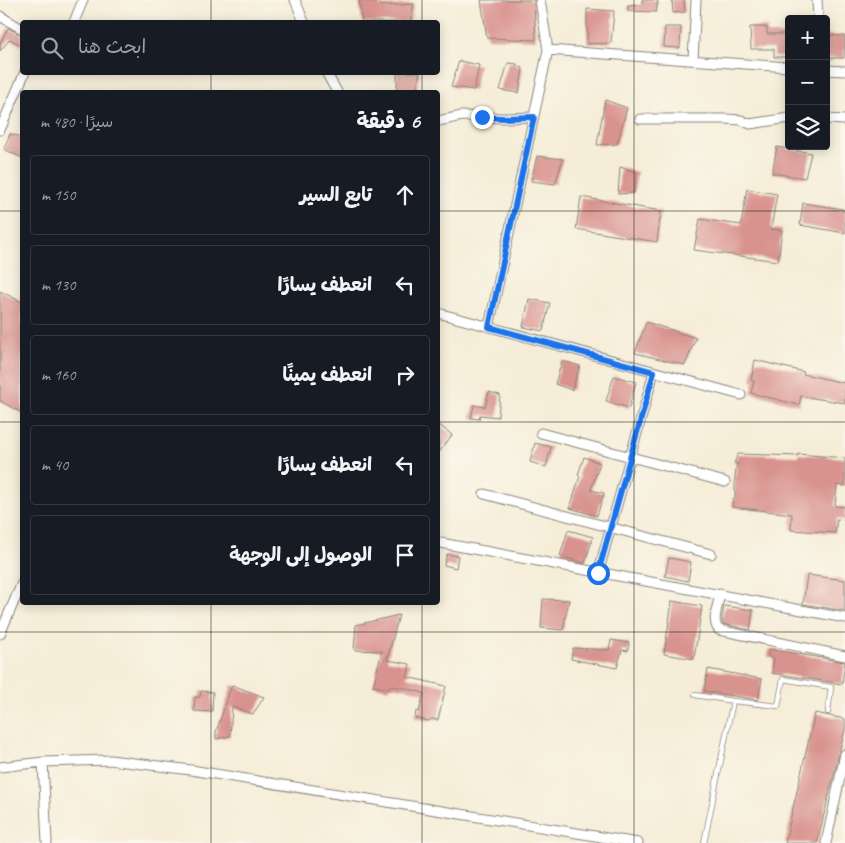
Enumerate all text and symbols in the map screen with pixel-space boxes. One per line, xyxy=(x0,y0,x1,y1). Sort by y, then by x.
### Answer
map controls xyxy=(785,15,830,150)
button: + xyxy=(785,15,830,60)
search box xyxy=(20,20,440,75)
icon: search xyxy=(38,34,66,62)
text: ابحث هنا xyxy=(78,35,146,59)
button: − xyxy=(785,60,830,105)
button: layers xyxy=(785,105,830,150)
route end xyxy=(471,106,494,129)
text: 6 دقيقة xyxy=(357,108,420,134)
text: سيرًا · 480 m xyxy=(40,112,113,132)
icon: ahead xyxy=(391,181,419,209)
text: تابع السير xyxy=(300,183,372,207)
text: 150 m xyxy=(41,185,75,205)
icon: left xyxy=(391,271,419,299)
text: انعطف يسارًا xyxy=(278,273,372,297)
text: 130 m xyxy=(41,275,75,295)
icon: right xyxy=(391,361,419,389)
text: انعطف يمينًا xyxy=(283,363,372,387)
text: 160 m xyxy=(41,365,75,385)
icon: left xyxy=(391,451,419,479)
text: انعطف يسارًا xyxy=(278,453,372,477)
text: 40 m xyxy=(41,455,68,475)
icon: arrive xyxy=(391,541,419,569)
text: الوصول إلى الوجهة xyxy=(229,543,372,567)
route start xyxy=(587,562,610,585)

